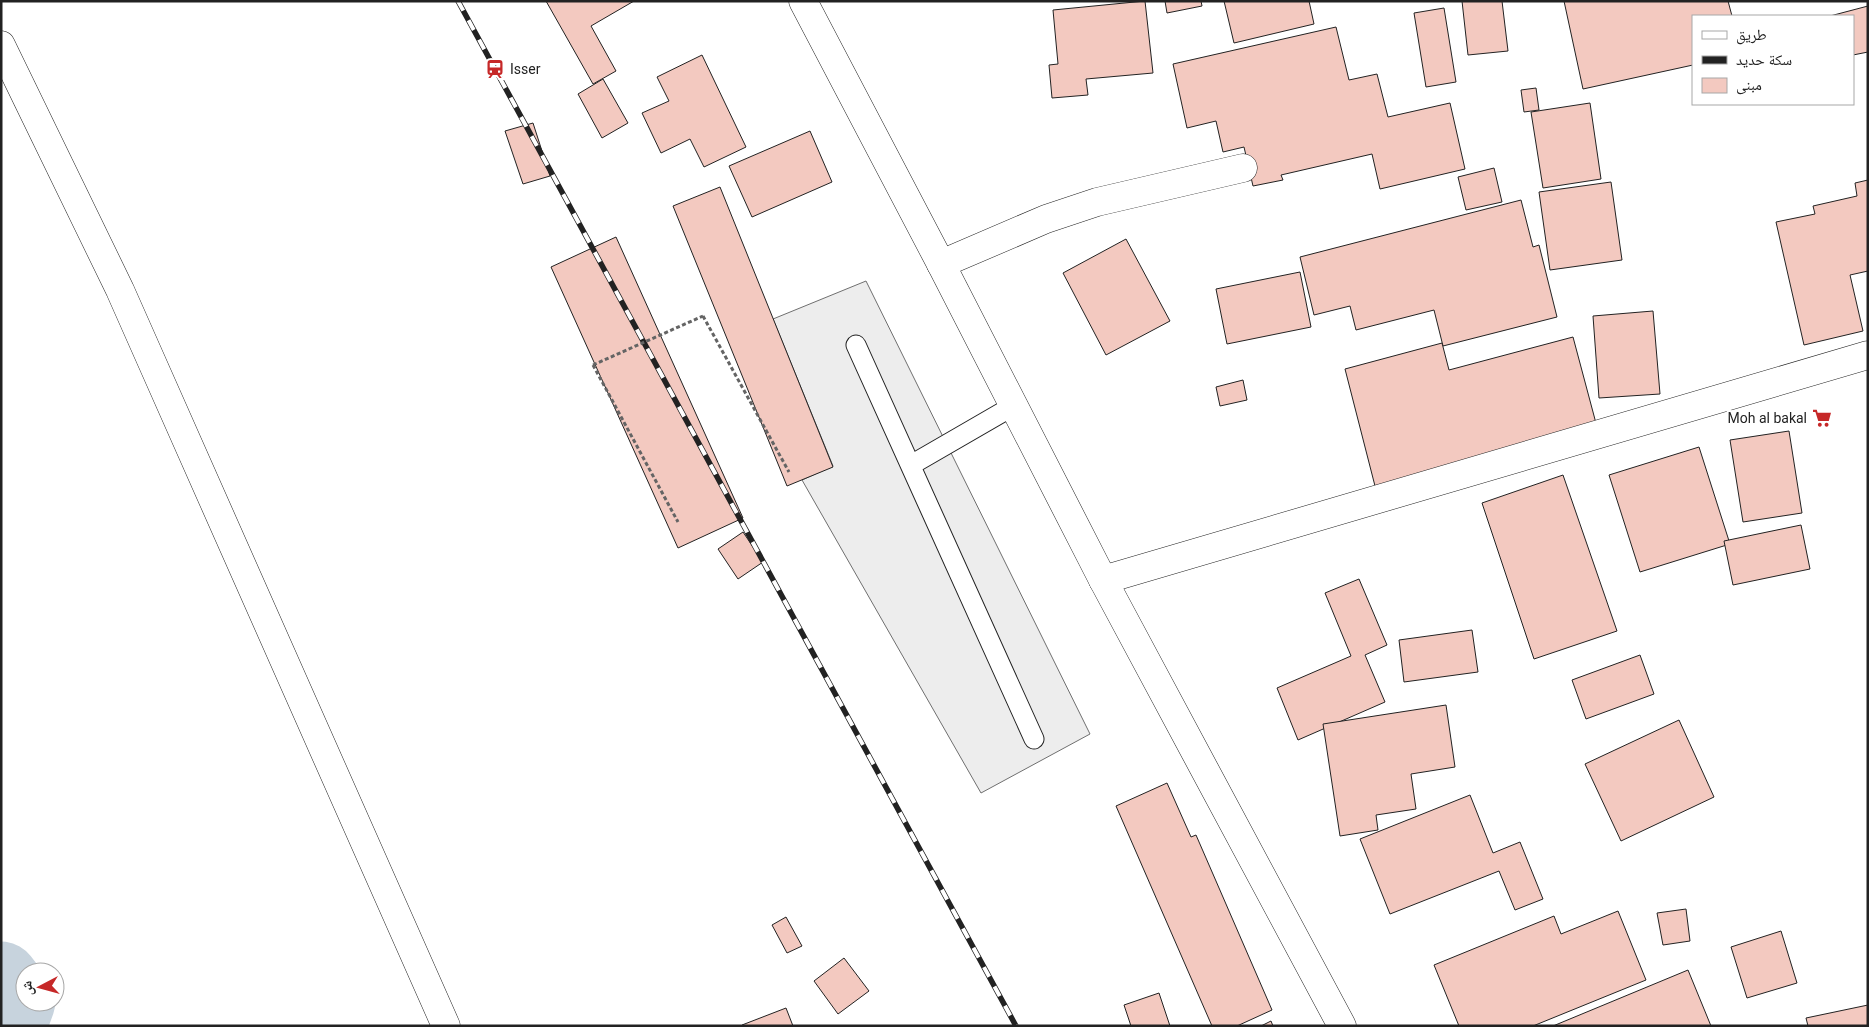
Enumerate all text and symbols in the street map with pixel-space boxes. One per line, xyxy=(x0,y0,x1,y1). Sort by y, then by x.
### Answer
legend xyxy=(1692,15,1854,105)
text: طريق xyxy=(1736,26,1767,45)
text: سكة حديد xyxy=(1736,51,1792,69)
station icon: Isser xyxy=(484,58,506,80)
place label: Isser xyxy=(510,61,541,77)
text: مبنى xyxy=(1736,76,1762,95)
supermarket icon: Moh al bakal xyxy=(1811,407,1833,429)
place label: Moh al bakal xyxy=(1728,410,1807,426)
north arrow xyxy=(15,962,65,1012)
text: ش xyxy=(18,980,37,997)

